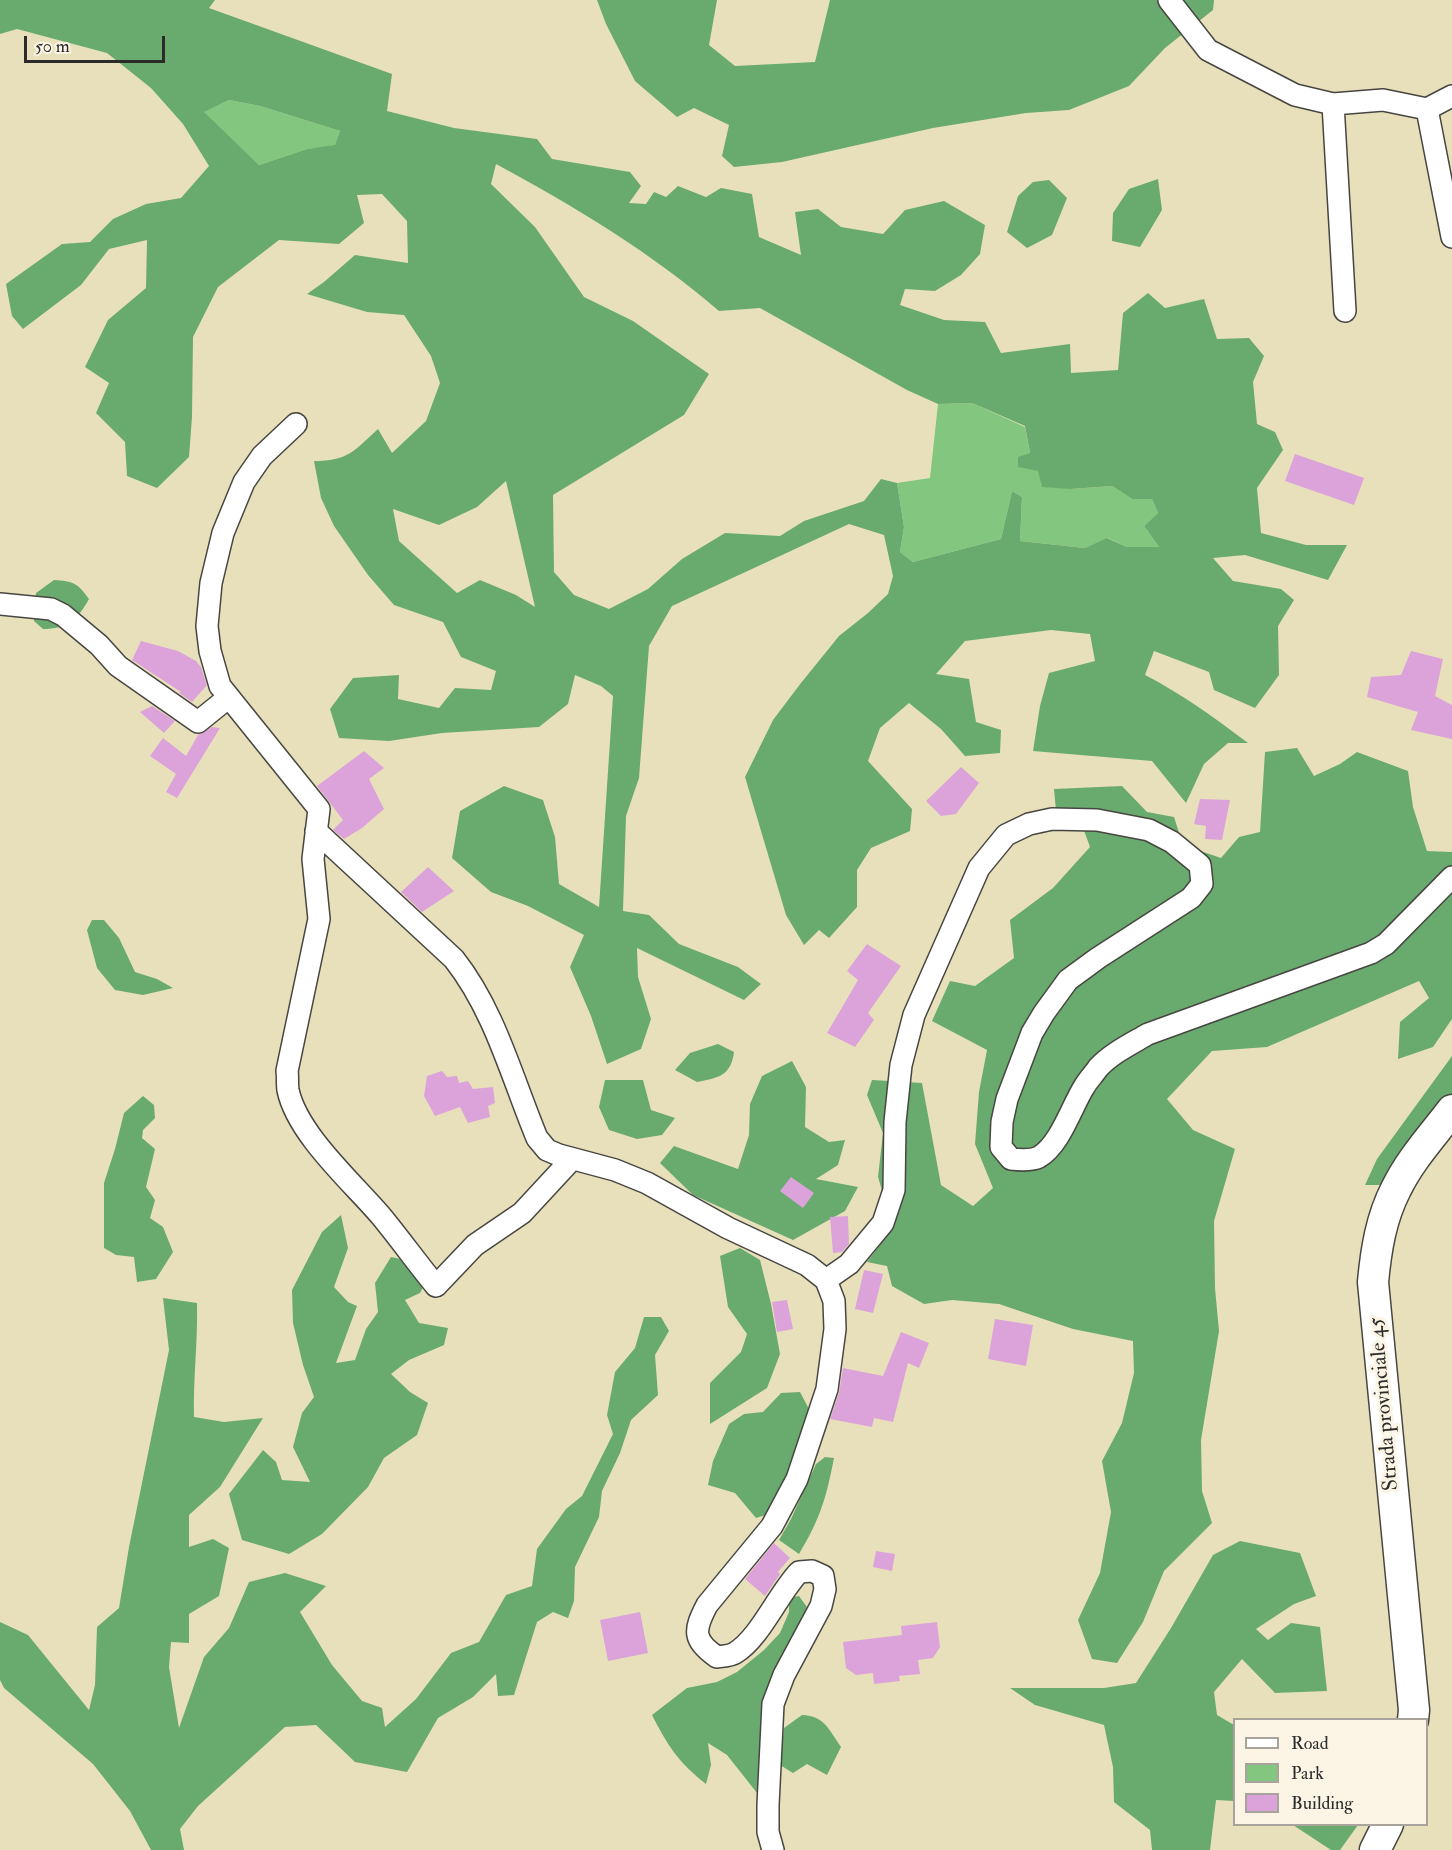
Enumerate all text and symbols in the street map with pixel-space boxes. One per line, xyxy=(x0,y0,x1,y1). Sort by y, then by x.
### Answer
scale bar xyxy=(27,24,168,62)
text: 50 m xyxy=(35,35,70,58)
street label: Strada provinciale 45 xyxy=(1365,1316,1405,1492)
legend xyxy=(1233,1718,1428,1826)
text: Road xyxy=(1291,1732,1329,1755)
text: Park xyxy=(1291,1762,1324,1785)
text: Building xyxy=(1291,1792,1353,1815)

